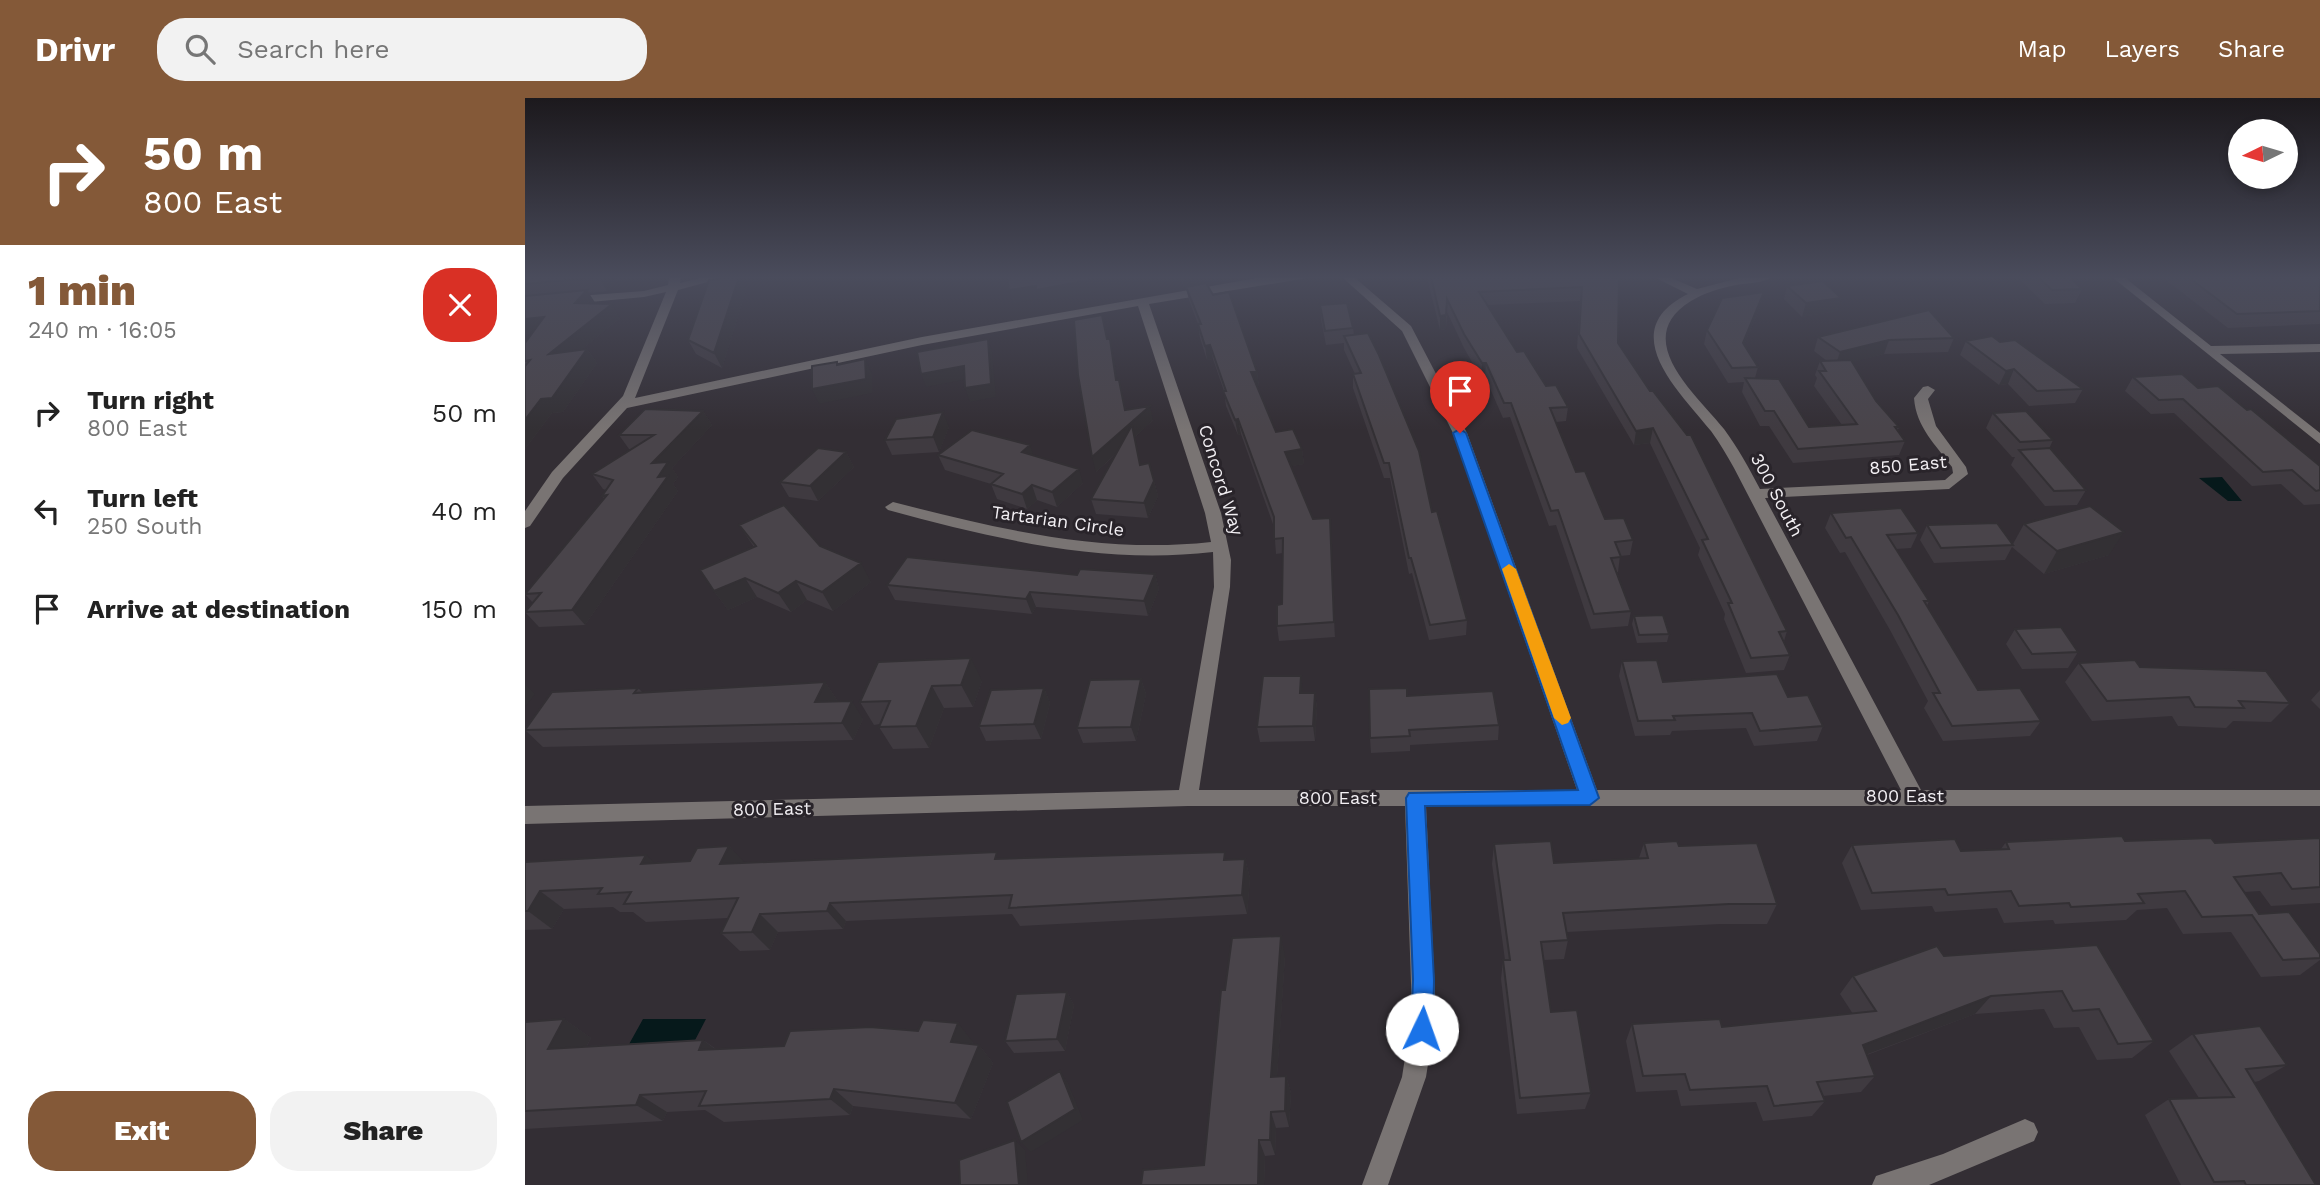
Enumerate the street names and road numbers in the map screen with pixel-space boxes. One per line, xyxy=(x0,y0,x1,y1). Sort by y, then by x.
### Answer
street label: Concord Way xyxy=(1195,422,1249,538)
street label: 300 South xyxy=(1747,450,1808,540)
street label: 850 East xyxy=(1868,451,1948,478)
street label: Tartarian Circle xyxy=(990,501,1126,540)
street label: 800 East xyxy=(1866,785,1945,806)
street label: 800 East xyxy=(1299,787,1378,808)
street label: 800 East xyxy=(733,797,812,820)

